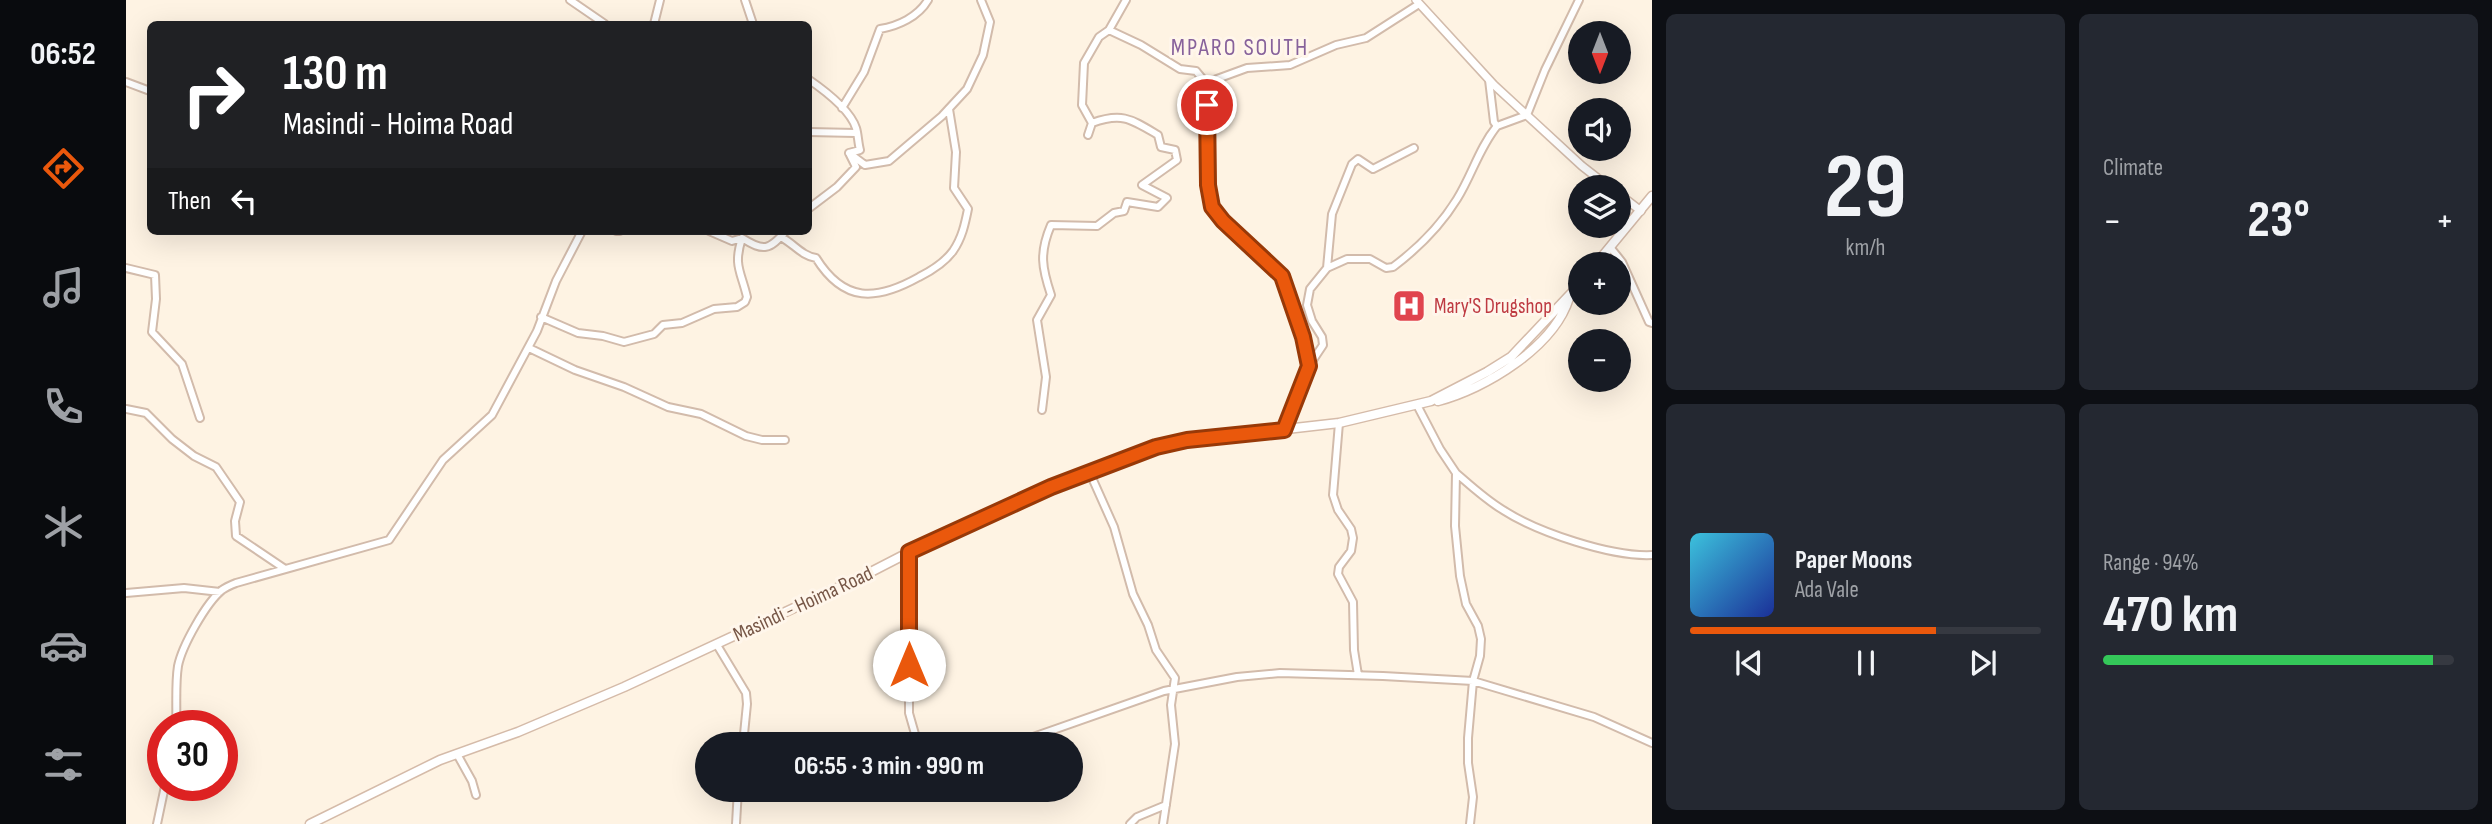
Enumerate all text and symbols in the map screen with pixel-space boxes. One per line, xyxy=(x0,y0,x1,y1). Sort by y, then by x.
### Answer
north arrow xyxy=(1568,21,1631,84)
map controls xyxy=(1568,21,1631,392)
district label: MPARO SOUTH xyxy=(1171,33,1309,62)
text: 06:52 xyxy=(30,35,96,74)
text: 130 m xyxy=(283,45,388,104)
icon: right xyxy=(168,49,259,140)
pin xyxy=(1177,75,1237,135)
icon: arrive xyxy=(1188,86,1226,124)
button: sound xyxy=(1568,98,1631,161)
text: Masindi - Hoima Road xyxy=(283,105,513,144)
text: 29 xyxy=(1824,134,1907,243)
icon: directions xyxy=(39,144,88,193)
text: Climate xyxy=(2103,154,2163,182)
button: layers xyxy=(1568,175,1631,238)
icon: left xyxy=(225,182,263,220)
text: Then xyxy=(168,186,211,217)
text: 23° xyxy=(2247,189,2310,252)
text: − xyxy=(2103,199,2122,244)
text: + xyxy=(2435,199,2454,244)
text: km/h xyxy=(1846,234,1885,262)
button: + xyxy=(1568,252,1631,315)
icon: music xyxy=(39,263,88,312)
hospital icon: Mary'S Drugshop xyxy=(1390,287,1428,325)
place label: Mary'S Drugshop xyxy=(1434,294,1552,319)
button: − xyxy=(1568,329,1631,392)
icon: phone xyxy=(39,382,88,431)
icon: climate xyxy=(39,502,88,551)
text: Paper Moons xyxy=(1795,545,1912,576)
text: Range · 94% xyxy=(2103,549,2199,577)
street label: Masindi - Hoima Road xyxy=(729,561,877,647)
text: Ada Vale xyxy=(1795,576,1859,604)
text: 470 km xyxy=(2103,584,2238,647)
icon: car xyxy=(39,621,88,670)
position arrow xyxy=(872,628,946,702)
icon: previous xyxy=(1730,644,1768,682)
icon: pause xyxy=(1847,644,1885,682)
icon: next xyxy=(1964,644,2002,682)
speed limit sign: 30 xyxy=(147,710,238,801)
icon: filters xyxy=(39,740,88,789)
text: 06:55 · 3 min · 990 m xyxy=(794,751,984,782)

